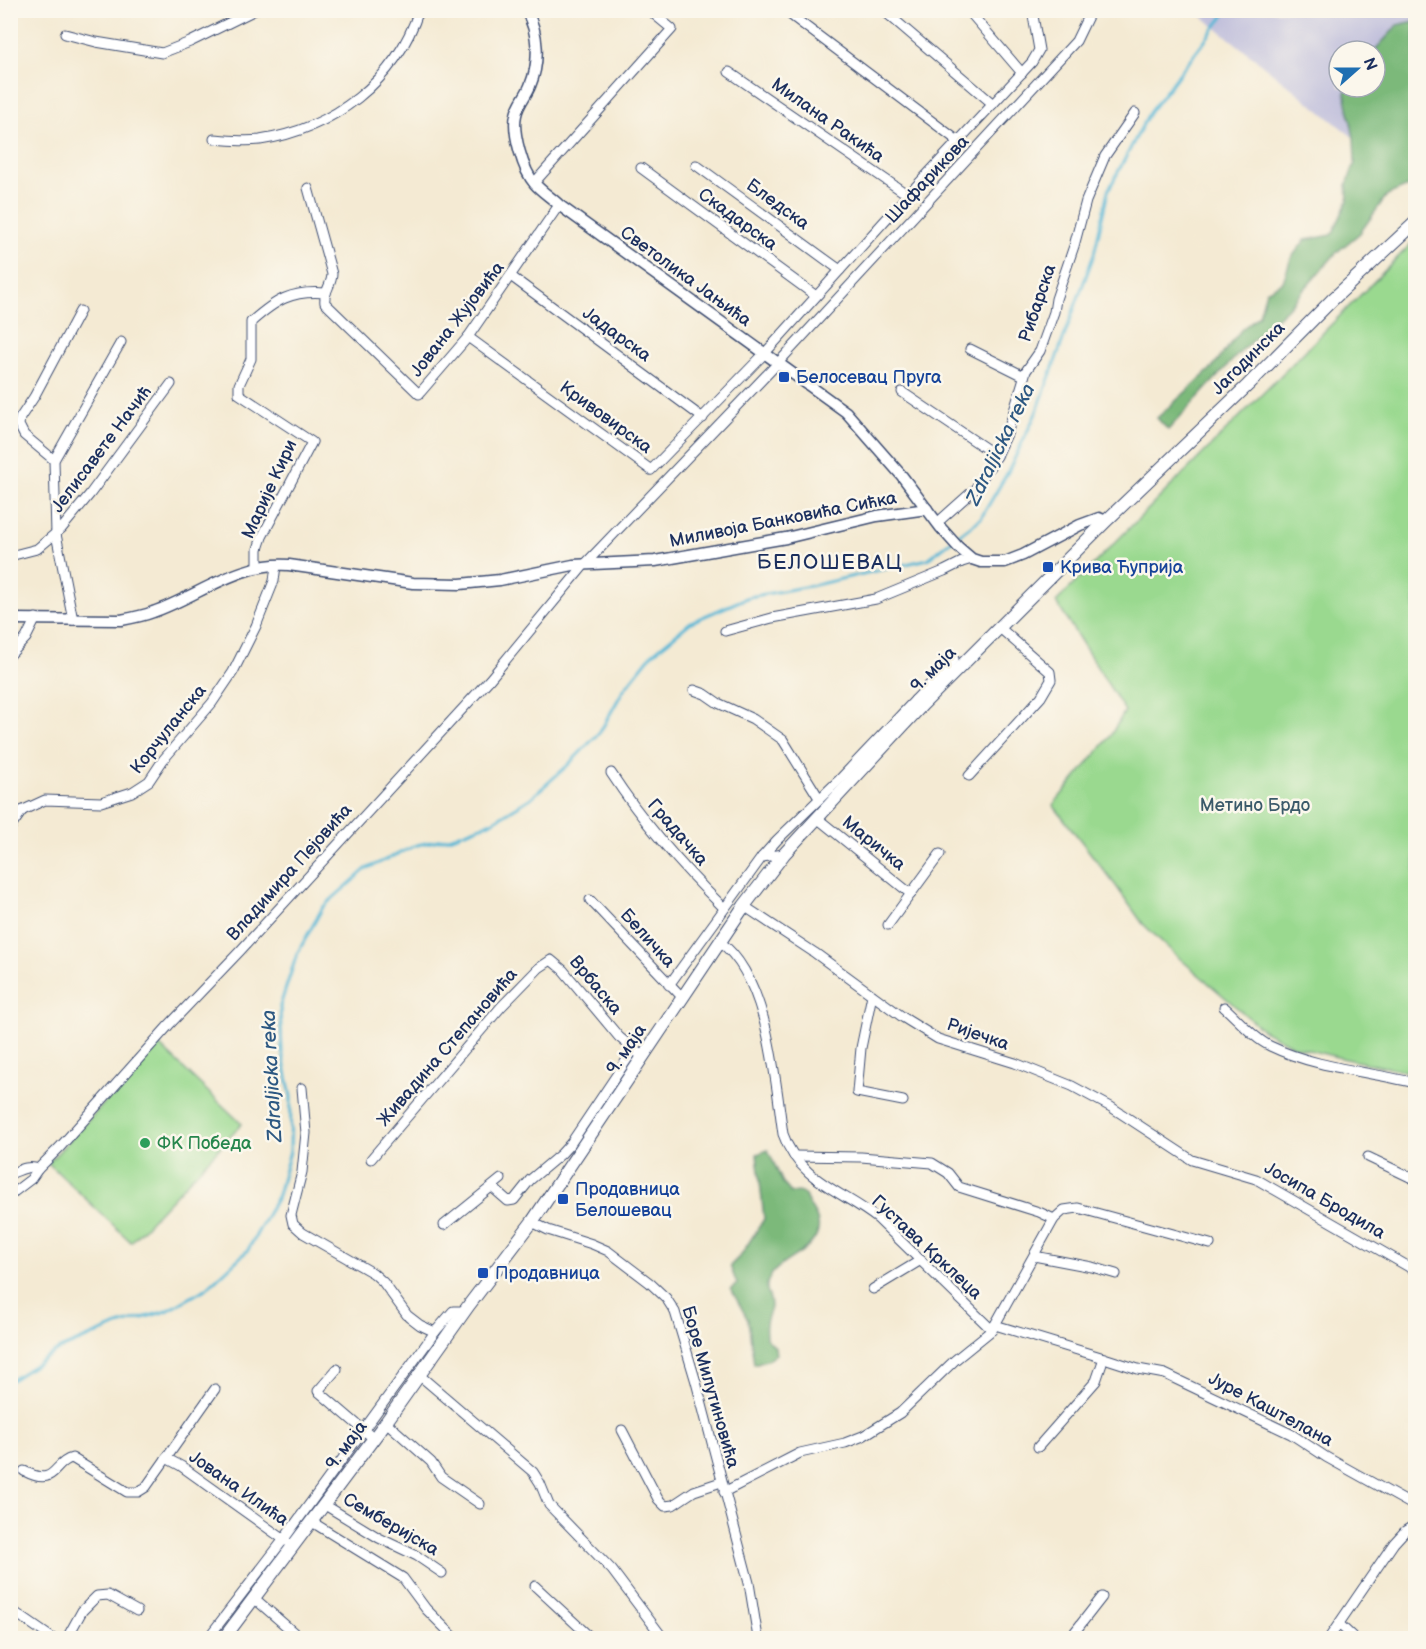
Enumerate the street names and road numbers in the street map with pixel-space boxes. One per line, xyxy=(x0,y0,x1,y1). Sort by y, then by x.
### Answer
street label: Милана Ракића xyxy=(767,74,888,167)
street label: Шафарикова xyxy=(881,131,974,228)
street label: Бледска xyxy=(742,175,813,234)
street label: Скадарска xyxy=(694,184,782,255)
street label: Светолика Јањића xyxy=(616,222,756,331)
street label: Јована Жујовића xyxy=(406,257,509,381)
street label: Рибарска xyxy=(1014,261,1061,345)
street label: Јадарска xyxy=(578,303,655,367)
street label: Јагодинска xyxy=(1208,317,1289,399)
street label: Кривовирска xyxy=(555,377,656,458)
street label: Јелисавете Начић xyxy=(47,382,156,517)
street label: Марије Кири xyxy=(237,436,302,542)
street label: Миливоја Банковића Сићка xyxy=(668,487,899,552)
street label: 9. маја xyxy=(906,642,961,697)
street label: Корчуланска xyxy=(126,680,211,778)
street label: Градачка xyxy=(643,795,713,870)
street label: Владимира Пејовића xyxy=(222,799,357,945)
street label: Маричка xyxy=(838,812,910,875)
street label: Беличка xyxy=(616,905,680,972)
street label: Врбаска xyxy=(565,951,627,1019)
street label: Живадина Степановића xyxy=(373,964,522,1131)
street label: Ријечка xyxy=(944,1014,1012,1055)
street label: 9. маја xyxy=(602,1020,651,1078)
street label: Јосипа Бродила xyxy=(1261,1157,1389,1244)
street label: Густава Крклеца xyxy=(867,1191,987,1304)
street label: Боре Милутиновића xyxy=(677,1304,744,1471)
street label: Јуре Каштелана xyxy=(1205,1368,1337,1451)
street label: 9. маја xyxy=(321,1416,372,1474)
street label: Јована Илића xyxy=(185,1446,293,1531)
street label: Семберијска xyxy=(339,1489,443,1560)

